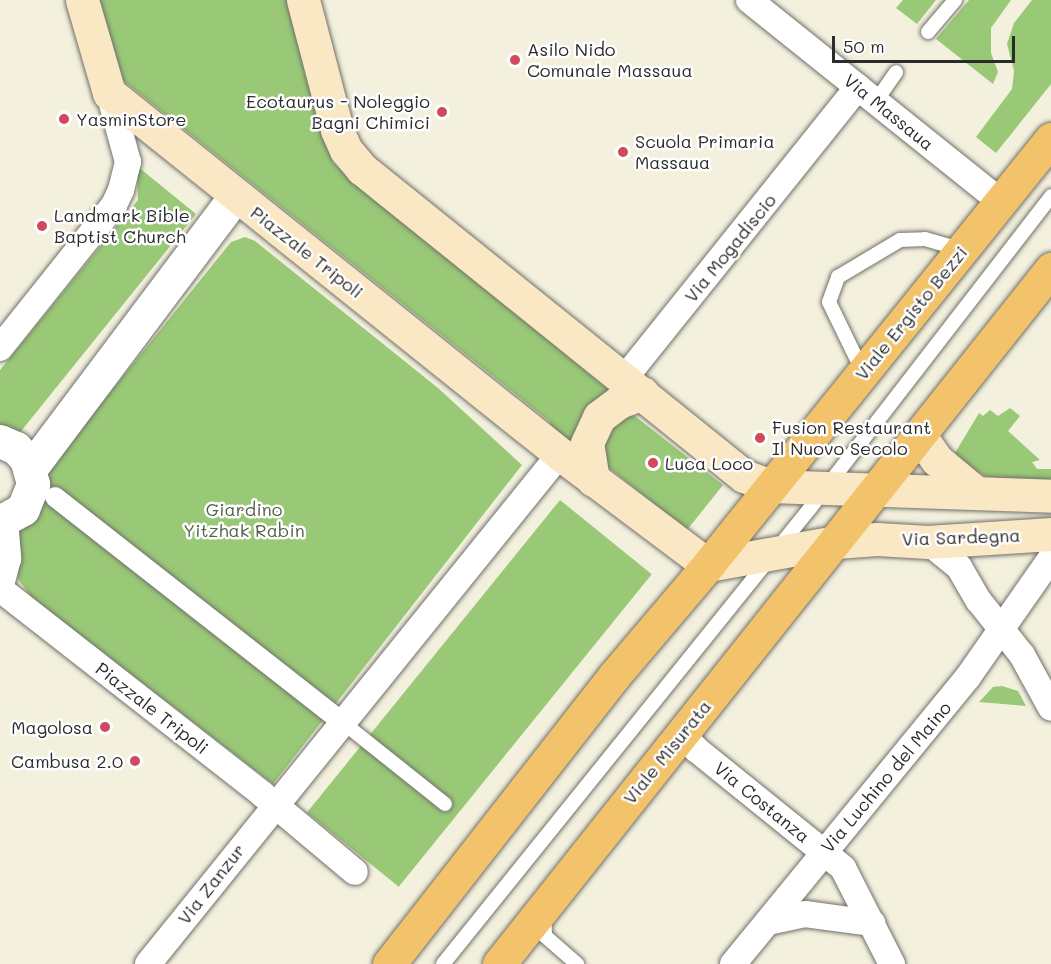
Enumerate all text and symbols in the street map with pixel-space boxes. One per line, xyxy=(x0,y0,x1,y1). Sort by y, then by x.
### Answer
scale bar xyxy=(835,24,1018,62)
text: 50 m xyxy=(843,34,885,58)
place label: Asilo Nido Comunale Massaua xyxy=(527,39,693,82)
marker: Asilo Nido Comunale Massaua xyxy=(508,53,522,67)
street label: Via Massaua xyxy=(840,69,938,155)
place label: Ecotaurus - Noleggio Bagni Chimici xyxy=(246,91,430,134)
marker: Ecotaurus - Noleggio Bagni Chimici xyxy=(435,105,449,119)
place label: YasminStore xyxy=(76,108,186,130)
marker: YasminStore xyxy=(57,112,71,126)
place label: Scuola Primaria Massaua xyxy=(635,131,775,174)
marker: Scuola Primaria Massaua xyxy=(616,145,630,159)
street label: Via Mogadiscio xyxy=(680,189,780,307)
street label: Piazzale Tripoli xyxy=(246,201,368,303)
place label: Landmark Bible Baptist Church xyxy=(54,205,190,248)
marker: Landmark Bible Baptist Church xyxy=(35,219,49,233)
street label: Viale Ergisto Bezzi xyxy=(850,242,972,384)
place label: Fusion Restaurant Il Nuovo Secolo xyxy=(772,417,931,460)
marker: Fusion Restaurant Il Nuovo Secolo xyxy=(753,431,767,445)
place label: Luca Loco xyxy=(665,452,753,474)
marker: Luca Loco xyxy=(646,456,660,470)
park label: Giardino Yitzhak Rabin xyxy=(183,499,305,542)
street label: Via Sardegna xyxy=(901,524,1021,550)
street label: Piazzale Tripoli xyxy=(91,657,213,759)
street label: Viale Misurata xyxy=(618,696,716,808)
street label: Via Luchino del Maino xyxy=(816,697,956,857)
place label: Magolosa xyxy=(11,716,93,738)
marker: Magolosa xyxy=(98,720,112,734)
place label: Cambusa 2.0 xyxy=(11,750,123,772)
marker: Cambusa 2.0 xyxy=(128,754,142,768)
street label: Via Costanza xyxy=(710,757,814,847)
street label: Via Zanzur xyxy=(173,839,249,929)

